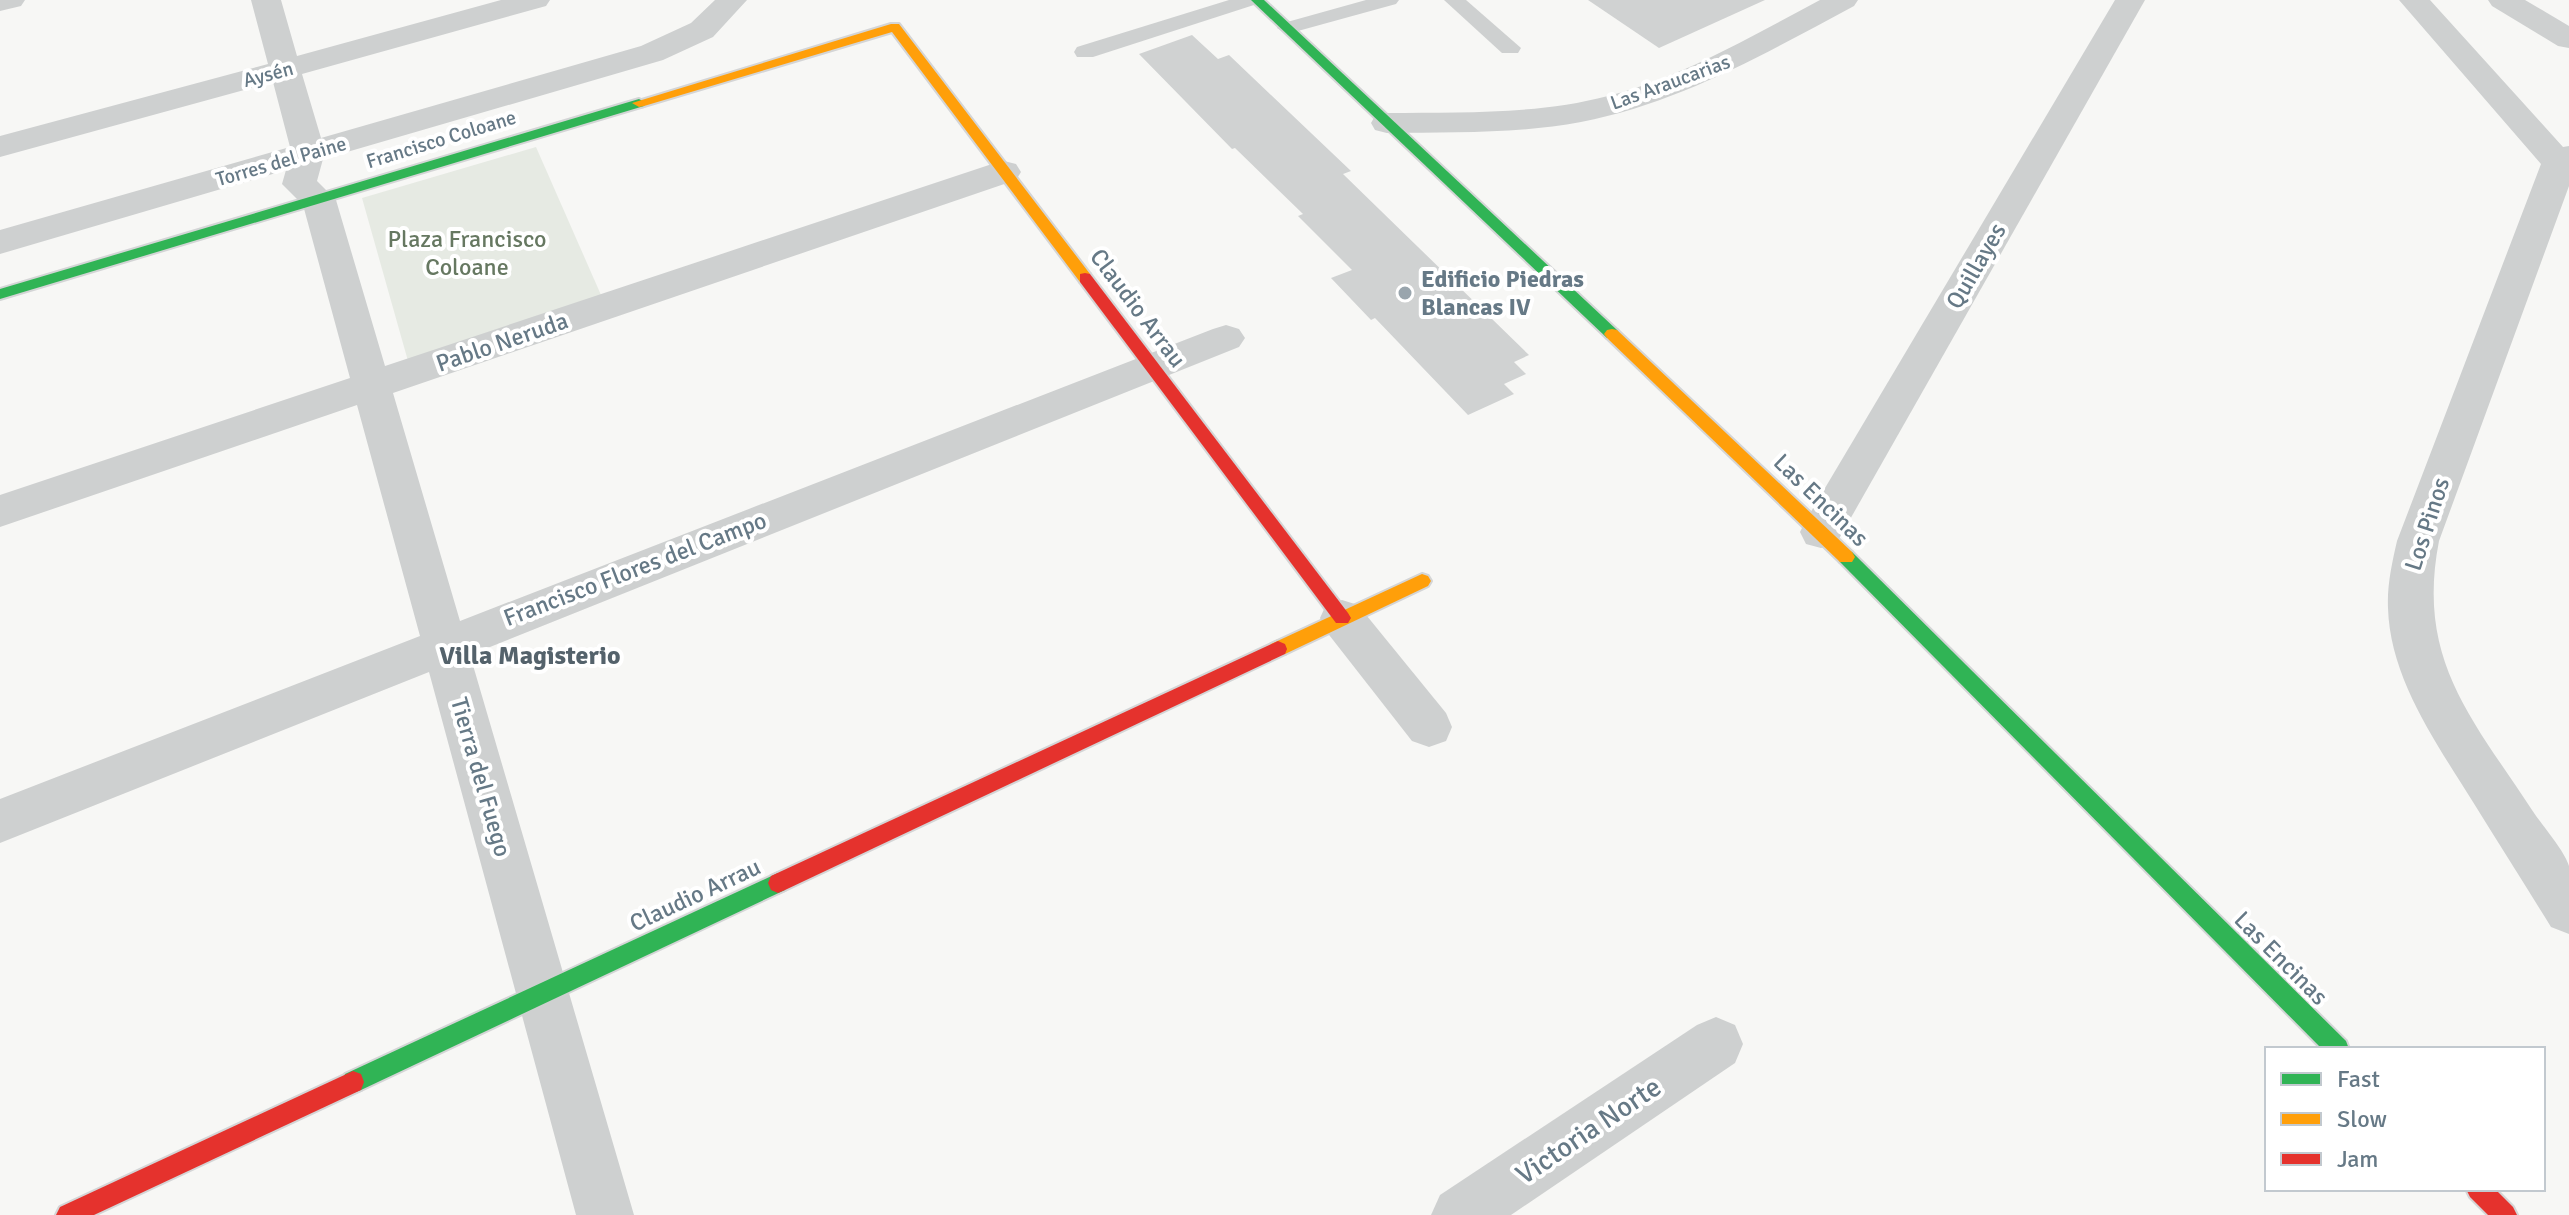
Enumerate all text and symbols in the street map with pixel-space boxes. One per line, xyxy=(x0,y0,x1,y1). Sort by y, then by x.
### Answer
street label: Las Araucarias xyxy=(1607,49,1734,116)
street label: Aysén xyxy=(240,56,296,93)
street label: Francisco Coloane xyxy=(363,105,519,174)
street label: Torres del Paine xyxy=(213,131,349,192)
street label: Quillayes xyxy=(1939,218,2013,314)
park label: Plaza Francisco Coloane xyxy=(387,224,547,282)
street label: Claudio Arrau xyxy=(1084,243,1192,373)
place label: Edificio Piedras Blancas IV xyxy=(1421,264,1584,322)
marker: Edificio Piedras Blancas IV xyxy=(1396,284,1414,302)
street label: Pablo Neruda xyxy=(432,305,572,379)
street label: Las Encinas xyxy=(1767,447,1875,553)
street label: Los Pinos xyxy=(2398,474,2456,574)
street label: Francisco Flores del Campo xyxy=(499,505,771,633)
district label: Villa Magisterio xyxy=(439,640,621,672)
street label: Tierra del Fuego xyxy=(444,694,518,860)
street label: Claudio Arrau xyxy=(625,852,765,938)
street label: Las Encinas xyxy=(2228,905,2334,1011)
legend xyxy=(2265,1047,2545,1191)
text: Fast xyxy=(2337,1064,2380,1094)
street label: Victoria Norte xyxy=(1510,1070,1668,1192)
text: Slow xyxy=(2337,1104,2387,1134)
text: Jam xyxy=(2337,1144,2378,1174)

